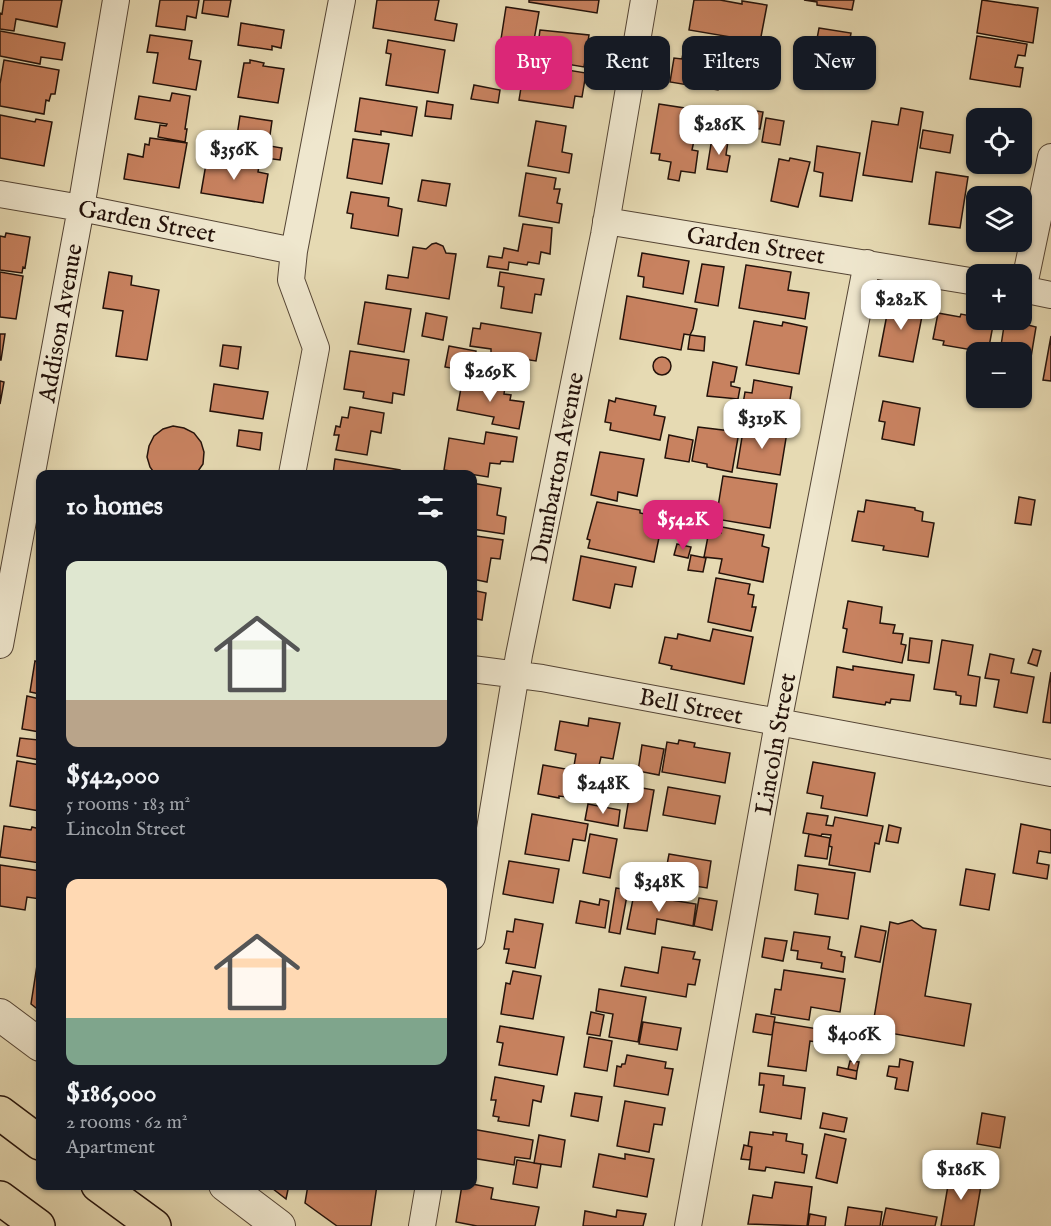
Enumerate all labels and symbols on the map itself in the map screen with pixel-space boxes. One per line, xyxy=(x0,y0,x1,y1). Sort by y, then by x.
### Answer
pin: $286K xyxy=(677,105,761,156)
pin: $356K xyxy=(192,130,276,181)
street label: Garden Street xyxy=(75,194,218,251)
street label: Garden Street xyxy=(684,220,827,273)
street label: Addison Avenue xyxy=(32,241,91,406)
pin: $282K xyxy=(859,280,943,331)
pin: $269K xyxy=(448,352,532,403)
street label: Dumbarton Avenue xyxy=(525,370,592,567)
pin: $319K xyxy=(720,399,804,450)
pin: $542K xyxy=(641,500,725,551)
street label: Lincoln Street xyxy=(749,671,804,818)
street label: Bell Street xyxy=(636,682,745,733)
pin: $248K xyxy=(561,764,645,815)
pin: $348K xyxy=(617,862,701,913)
pin: $406K xyxy=(812,1015,896,1066)
pin: $186K xyxy=(919,1150,1003,1201)

